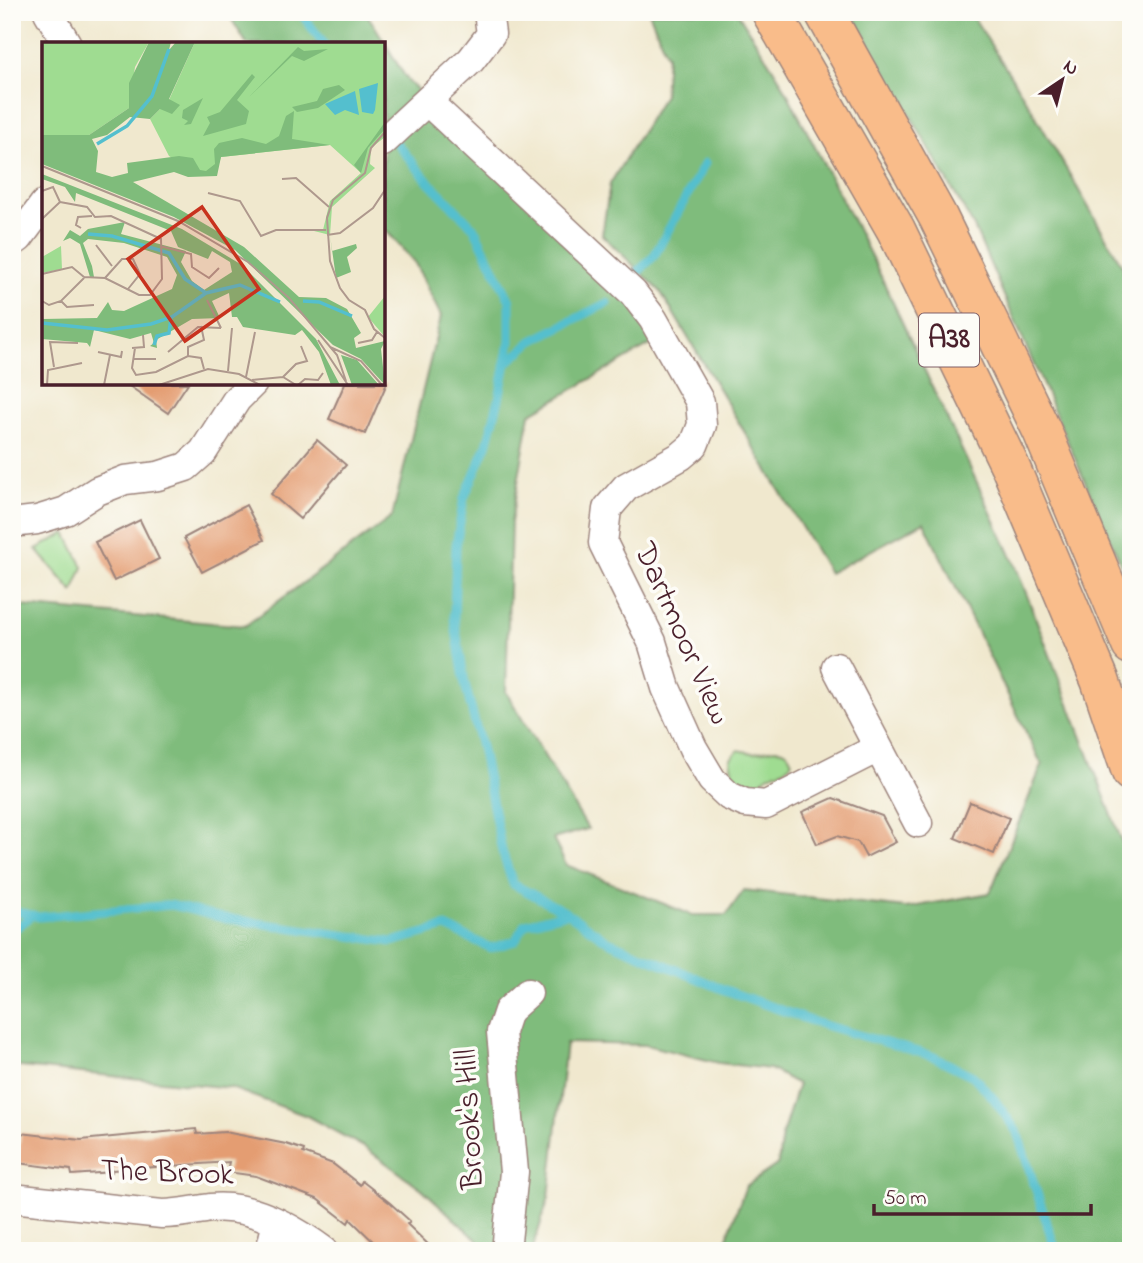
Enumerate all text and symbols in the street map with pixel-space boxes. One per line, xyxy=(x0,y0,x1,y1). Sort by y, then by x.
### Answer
inset map xyxy=(42,42,385,385)
north arrow xyxy=(1028,46,1098,116)
text: N xyxy=(1057,53,1083,83)
road number: A38 xyxy=(919,314,979,366)
street label: Dartmoor View xyxy=(619,534,742,733)
street label: Brook's Hill xyxy=(444,1048,498,1191)
street label: The Brook xyxy=(99,1148,236,1200)
scale bar xyxy=(874,1172,1090,1216)
text: 50 m xyxy=(884,1184,927,1214)

